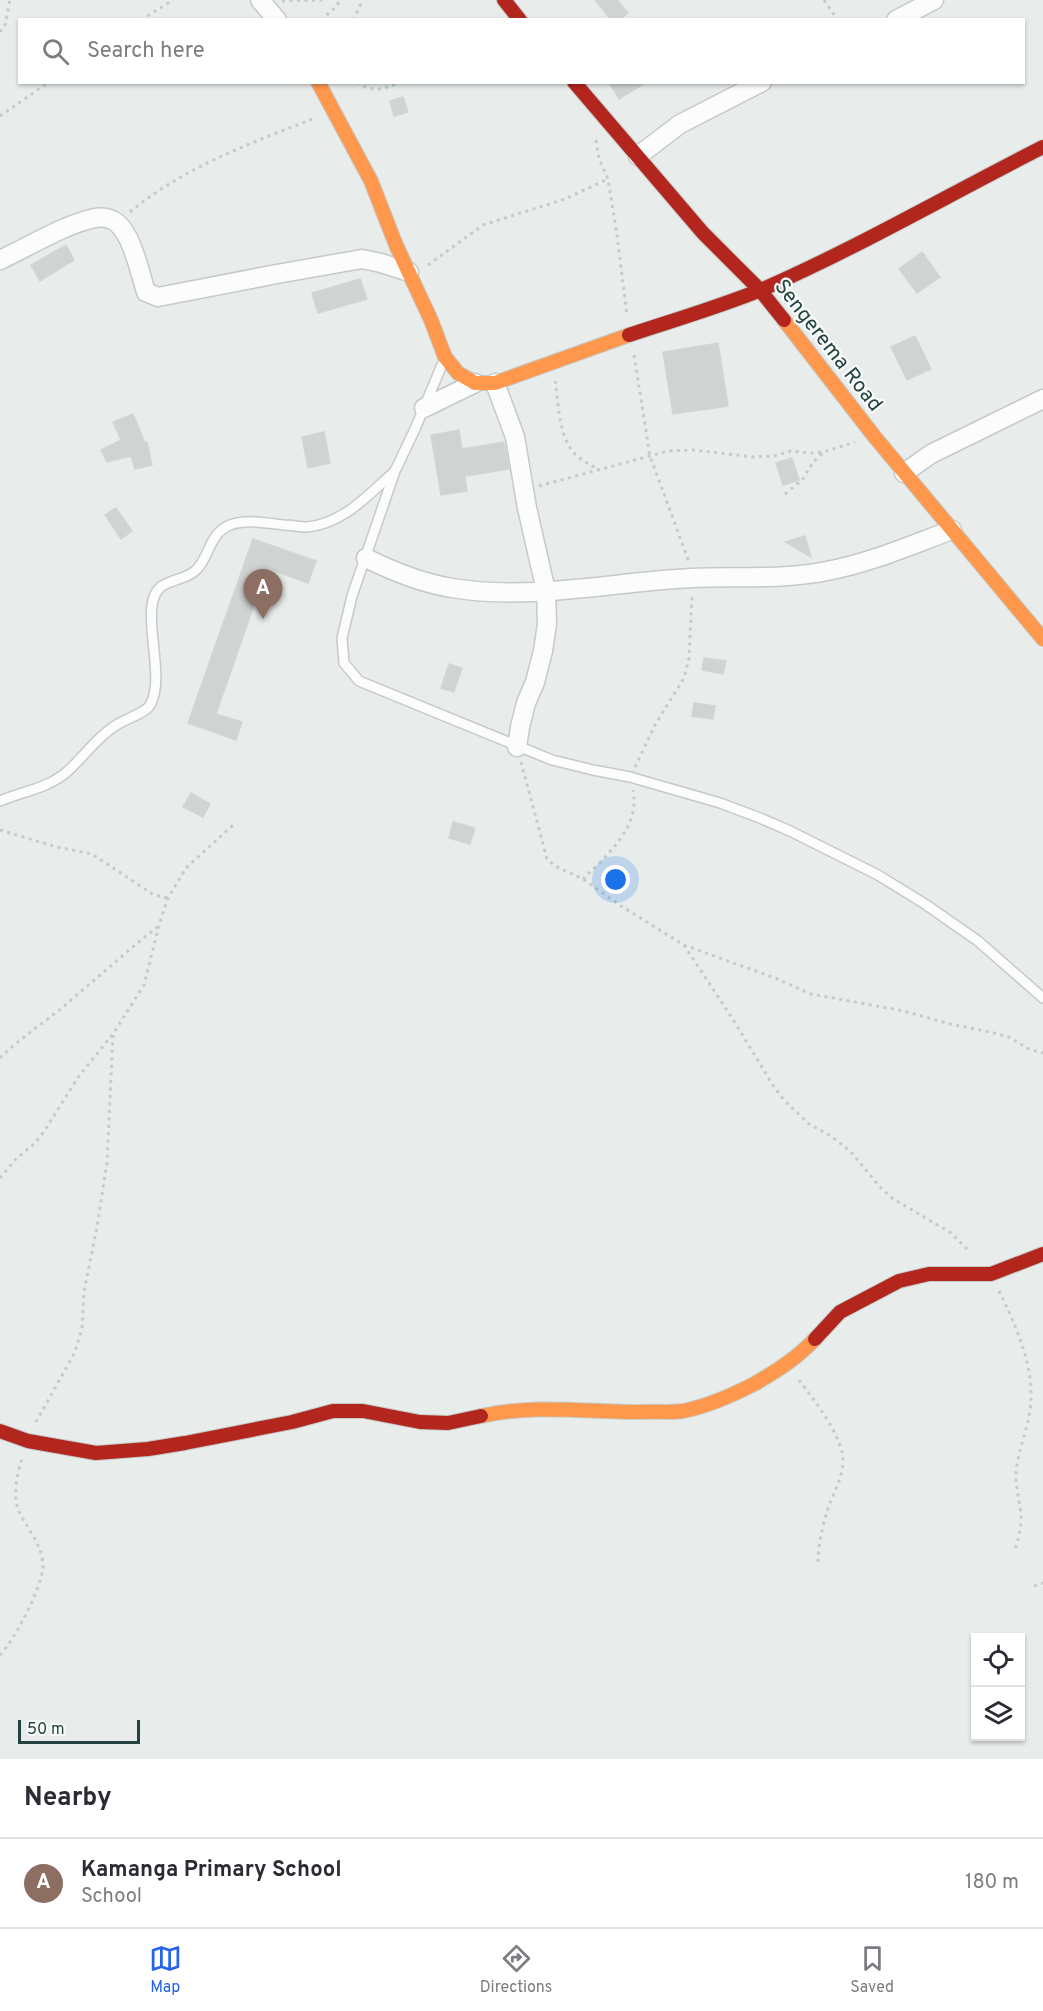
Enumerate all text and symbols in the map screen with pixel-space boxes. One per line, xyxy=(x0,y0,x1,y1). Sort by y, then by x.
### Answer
search box xyxy=(18,18,1025,84)
icon: search xyxy=(39,35,72,68)
text: Search here xyxy=(87,38,205,65)
street label: Sengerema Road xyxy=(768,274,888,418)
pin: A xyxy=(244,570,282,619)
your location xyxy=(601,865,630,894)
map controls xyxy=(971,1633,1025,1741)
button: locate xyxy=(971,1633,1025,1687)
button: layers xyxy=(971,1687,1025,1741)
scale bar xyxy=(18,1717,140,1744)
text: 50 m xyxy=(27,1720,65,1740)
text: Nearby xyxy=(24,1782,112,1815)
text: Kamanga Primary School xyxy=(81,1857,342,1884)
text: A xyxy=(36,1870,51,1896)
text: 180 m xyxy=(965,1870,1019,1896)
text: School xyxy=(81,1884,142,1910)
tab: Map xyxy=(149,1942,182,1998)
tab: Directions xyxy=(480,1942,552,1998)
tab: Saved xyxy=(850,1942,894,1998)

